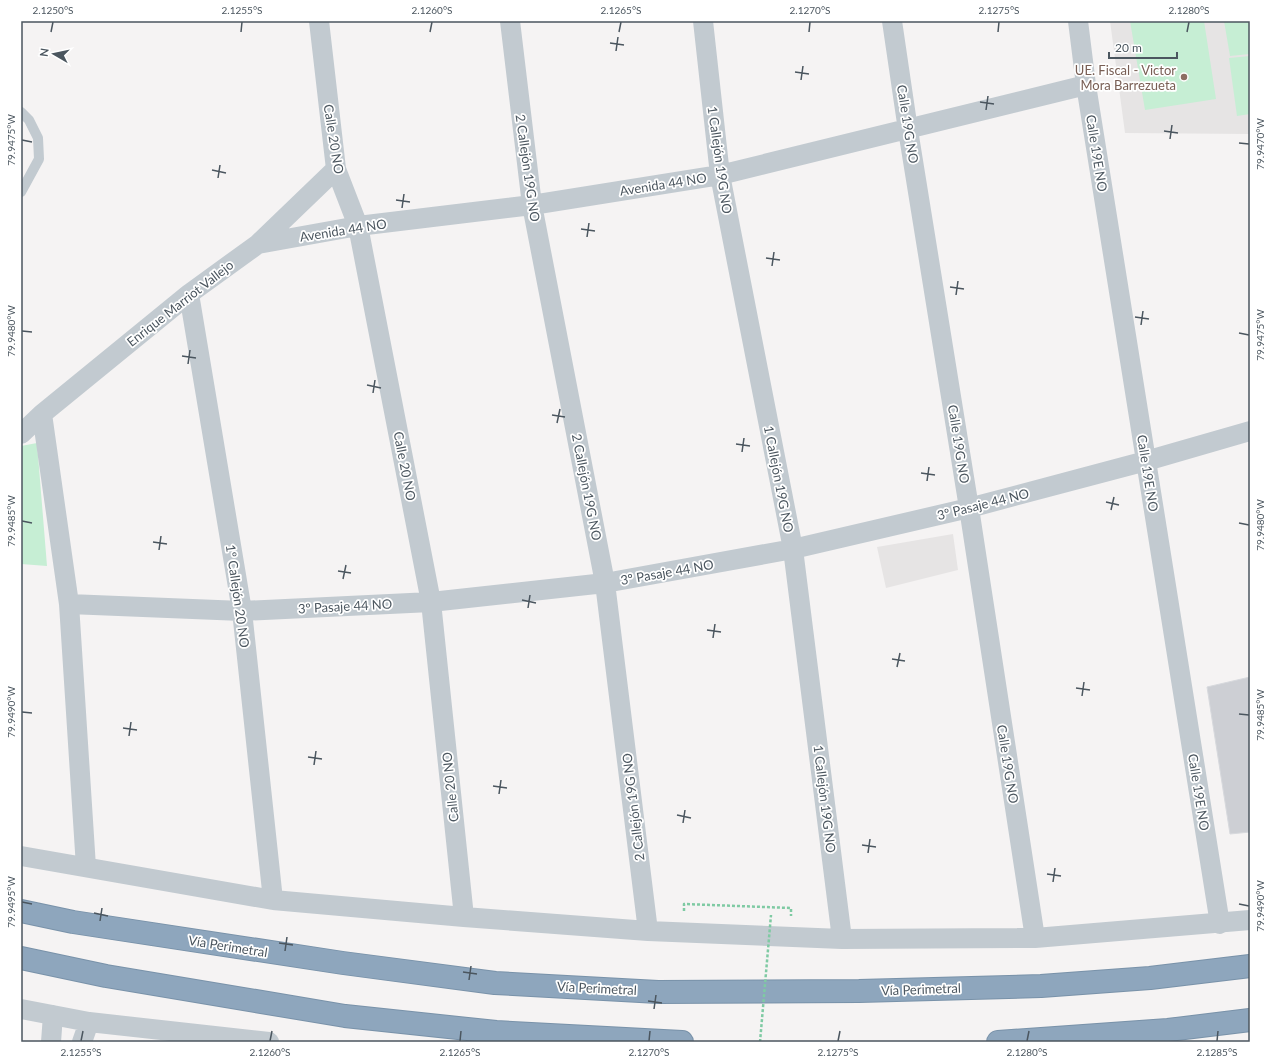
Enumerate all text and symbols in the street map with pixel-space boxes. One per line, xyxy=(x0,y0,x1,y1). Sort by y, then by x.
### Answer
text: 2.1250°S xyxy=(33,4,73,16)
text: 2.1255°S xyxy=(222,4,262,16)
text: 2.1260°S xyxy=(412,4,452,16)
text: 2.1265°S xyxy=(601,4,641,16)
text: 2.1270°S xyxy=(790,4,830,16)
text: 2.1275°S xyxy=(979,4,1019,16)
text: 2.1280°S xyxy=(1169,4,1209,16)
north arrow xyxy=(34,34,74,74)
scale bar xyxy=(1109,34,1177,60)
text: 20 m xyxy=(1115,40,1142,55)
text: N xyxy=(37,47,51,58)
place label: UE. Fiscal - Victor Mora Barrezueta xyxy=(1075,62,1176,93)
marker: UE. Fiscal - Victor Mora Barrezueta xyxy=(1179,72,1189,82)
street label: Calle 19G NO xyxy=(894,83,922,165)
street label: Calle 20 NO xyxy=(321,103,347,175)
street label: 1 Callejón 19G NO xyxy=(705,105,735,215)
street label: 2 Callejón 19G NO xyxy=(513,113,543,223)
street label: Calle 19E NO xyxy=(1083,113,1111,193)
text: 79.9475°W xyxy=(5,114,17,166)
text: 79.9470°W xyxy=(1254,118,1266,170)
street label: Avenida 44 NO xyxy=(618,169,708,199)
street label: Avenida 44 NO xyxy=(298,215,388,245)
street label: Enrique Marriot Vallejo xyxy=(124,256,236,350)
text: 79.9480°W xyxy=(5,305,17,357)
text: 79.9475°W xyxy=(1254,309,1266,361)
street label: Calle 19G NO xyxy=(945,403,973,485)
street label: 1 Callejón 19G NO xyxy=(761,424,797,534)
street label: Calle 20 NO xyxy=(390,430,420,502)
street label: 2 Callejón 19G NO xyxy=(569,432,605,542)
street label: Calle 19E NO xyxy=(1134,433,1162,513)
street label: 3º Pasaje 44 NO xyxy=(935,485,1031,523)
text: 79.9485°W xyxy=(5,495,17,547)
text: 79.9480°W xyxy=(1254,499,1266,551)
street label: 1º Callejón 20 NO xyxy=(223,543,253,649)
street label: 3º Pasaje 44 NO xyxy=(619,556,715,588)
street label: 3º Pasaje 44 NO xyxy=(297,596,393,616)
text: 79.9490°W xyxy=(5,686,17,738)
text: 79.9485°W xyxy=(1254,689,1266,741)
street label: Calle 19G NO xyxy=(994,723,1022,805)
street label: 1 Callejón 19G NO xyxy=(810,744,840,854)
street label: Calle 20 NO xyxy=(438,751,462,823)
street label: 2 Callejón 19G NO xyxy=(618,752,648,862)
street label: Calle 19E NO xyxy=(1185,752,1213,832)
text: 79.9495°W xyxy=(5,876,17,928)
text: 79.9490°W xyxy=(1254,880,1266,932)
street label: Vía Perimetral xyxy=(187,932,269,960)
street label: Vía Perimetral xyxy=(557,978,637,998)
street label: Vía Perimetral xyxy=(881,980,961,998)
text: 2.1255°S xyxy=(61,1046,101,1058)
text: 2.1260°S xyxy=(250,1046,290,1058)
text: 2.1265°S xyxy=(440,1046,480,1058)
text: 2.1270°S xyxy=(629,1046,669,1058)
text: 2.1275°S xyxy=(818,1046,858,1058)
text: 2.1280°S xyxy=(1007,1046,1047,1058)
text: 2.1285°S xyxy=(1197,1046,1237,1058)

